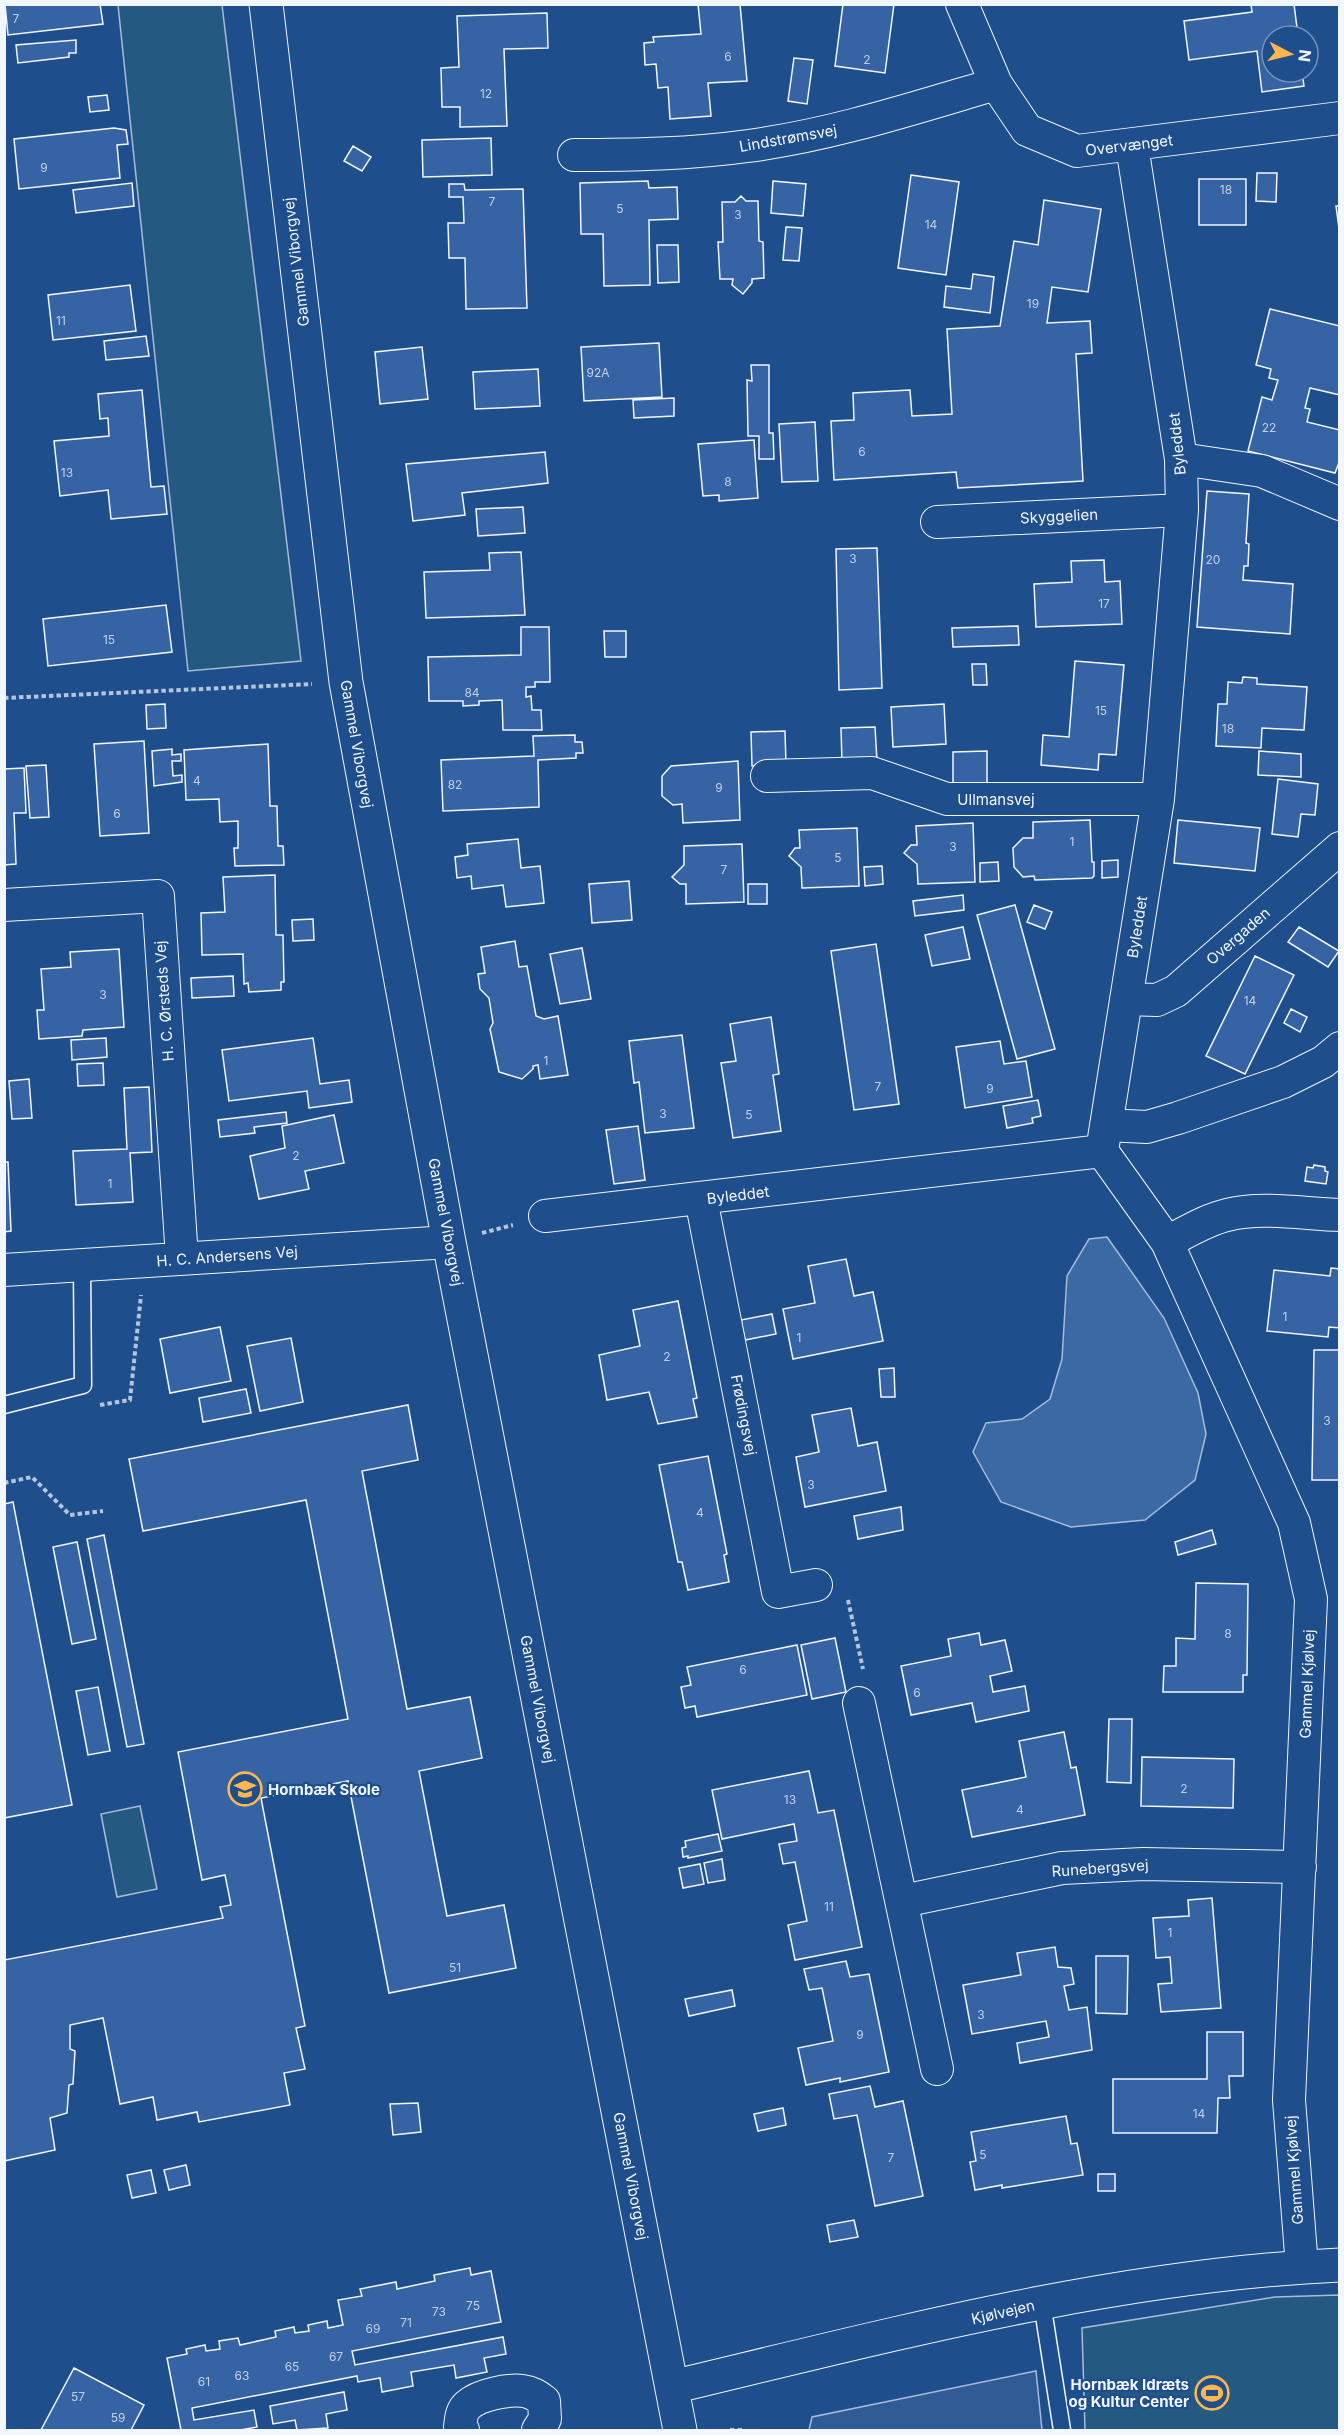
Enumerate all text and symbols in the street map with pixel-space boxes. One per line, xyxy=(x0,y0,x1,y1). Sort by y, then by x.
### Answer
house number: 7 xyxy=(13,11,20,26)
north arrow xyxy=(1260,24,1320,84)
house number: 6 xyxy=(724,49,732,64)
text: N xyxy=(1294,49,1316,63)
house number: 2 xyxy=(863,52,871,67)
house number: 12 xyxy=(480,86,492,101)
street label: Lindstrømsvej xyxy=(738,120,838,156)
street label: Overvænget xyxy=(1084,130,1174,160)
house number: 9 xyxy=(40,160,48,175)
house number: 18 xyxy=(1220,182,1232,197)
house number: 7 xyxy=(489,194,496,209)
street label: Gammel Viborgvej xyxy=(279,196,313,328)
house number: 5 xyxy=(616,201,624,216)
house number: 3 xyxy=(734,207,742,222)
house number: 14 xyxy=(925,217,938,232)
house number: 19 xyxy=(1027,296,1039,311)
house number: 11 xyxy=(56,313,66,328)
house number: 92A xyxy=(586,365,610,380)
street label: Byleddet xyxy=(1164,412,1190,476)
house number: 22 xyxy=(1262,420,1276,435)
house number: 6 xyxy=(858,444,866,459)
house number: 13 xyxy=(61,465,73,480)
house number: 8 xyxy=(724,474,732,489)
street label: Skyggelien xyxy=(1020,504,1098,528)
house number: 3 xyxy=(849,551,857,566)
house number: 20 xyxy=(1206,552,1220,567)
house number: 17 xyxy=(1098,596,1110,611)
house number: 15 xyxy=(103,632,115,647)
street label: Gammel Viborgvej xyxy=(336,678,378,810)
house number: 84 xyxy=(464,685,480,700)
house number: 15 xyxy=(1095,703,1107,718)
house number: 18 xyxy=(1222,721,1234,736)
house number: 4 xyxy=(193,773,201,788)
house number: 82 xyxy=(448,777,462,792)
house number: 9 xyxy=(715,780,723,795)
street label: Ullmansvej xyxy=(957,790,1035,809)
house number: 6 xyxy=(113,806,121,821)
house number: 1 xyxy=(1070,834,1074,849)
house number: 3 xyxy=(949,839,957,854)
house number: 5 xyxy=(834,850,842,865)
house number: 7 xyxy=(721,862,728,877)
street label: Byleddet xyxy=(1123,894,1151,959)
street label: Overgaden xyxy=(1202,903,1274,969)
street label: H. C. Ørsteds Vej xyxy=(150,940,178,1062)
house number: 3 xyxy=(99,987,107,1002)
house number: 14 xyxy=(1244,993,1257,1008)
house number: 1 xyxy=(544,1053,548,1068)
house number: 7 xyxy=(875,1079,882,1094)
house number: 9 xyxy=(986,1081,994,1096)
house number: 3 xyxy=(659,1106,667,1121)
house number: 5 xyxy=(745,1107,753,1122)
house number: 2 xyxy=(292,1148,300,1163)
street label: Gammel Viborgvej xyxy=(424,1156,468,1288)
house number: 1 xyxy=(108,1176,112,1191)
street label: Byleddet xyxy=(706,1182,770,1208)
street label: H. C. Andersens Vej xyxy=(156,1242,298,1270)
house number: 1 xyxy=(1283,1309,1287,1324)
house number: 1 xyxy=(797,1330,801,1345)
house number: 2 xyxy=(663,1349,671,1364)
street label: Frødingsvej xyxy=(727,1373,761,1457)
house number: 3 xyxy=(1323,1413,1331,1428)
house number: 3 xyxy=(807,1477,815,1492)
house number: 4 xyxy=(696,1505,704,1520)
house number: 8 xyxy=(1224,1626,1232,1641)
street label: Gammel Kjølvej xyxy=(1296,1629,1318,1739)
street label: Gammel Viborgvej xyxy=(516,1633,560,1765)
house number: 6 xyxy=(739,1662,747,1677)
house number: 6 xyxy=(913,1685,921,1700)
school or university icon: Hornbæk Skole xyxy=(227,1771,263,1807)
place label: Hornbæk Skole xyxy=(268,1780,380,1799)
house number: 2 xyxy=(1180,1781,1188,1796)
house number: 13 xyxy=(784,1792,796,1807)
house number: 4 xyxy=(1016,1802,1024,1817)
street label: Runebergsvej xyxy=(1051,1855,1149,1881)
house number: 11 xyxy=(824,1899,834,1914)
house number: 1 xyxy=(1168,1925,1172,1940)
house number: 51 xyxy=(449,1960,461,1975)
house number: 3 xyxy=(977,2007,985,2022)
house number: 9 xyxy=(856,2027,864,2042)
house number: 14 xyxy=(1193,2106,1206,2121)
street label: Gammel Viborgvej xyxy=(609,2110,653,2242)
street label: Gammel Kjølvej xyxy=(1281,2115,1307,2225)
house number: 5 xyxy=(979,2147,987,2162)
house number: 7 xyxy=(888,2150,895,2165)
street label: Kjølvejen xyxy=(969,2295,1037,2329)
house number: 75 xyxy=(466,2298,480,2313)
house number: 73 xyxy=(432,2304,446,2319)
house number: 71 xyxy=(400,2315,412,2330)
house number: 69 xyxy=(366,2321,380,2336)
house number: 67 xyxy=(329,2349,343,2364)
house number: 65 xyxy=(285,2359,299,2374)
house number: 63 xyxy=(235,2368,249,2383)
house number: 61 xyxy=(198,2374,210,2389)
place label: Hornbæk Idræts og Kultur Center xyxy=(1069,2375,1189,2411)
sports icon: Hornbæk Idræts og Kultur Center xyxy=(1194,2375,1230,2411)
house number: 57 xyxy=(71,2389,85,2404)
house number: 59 xyxy=(111,2410,125,2425)

